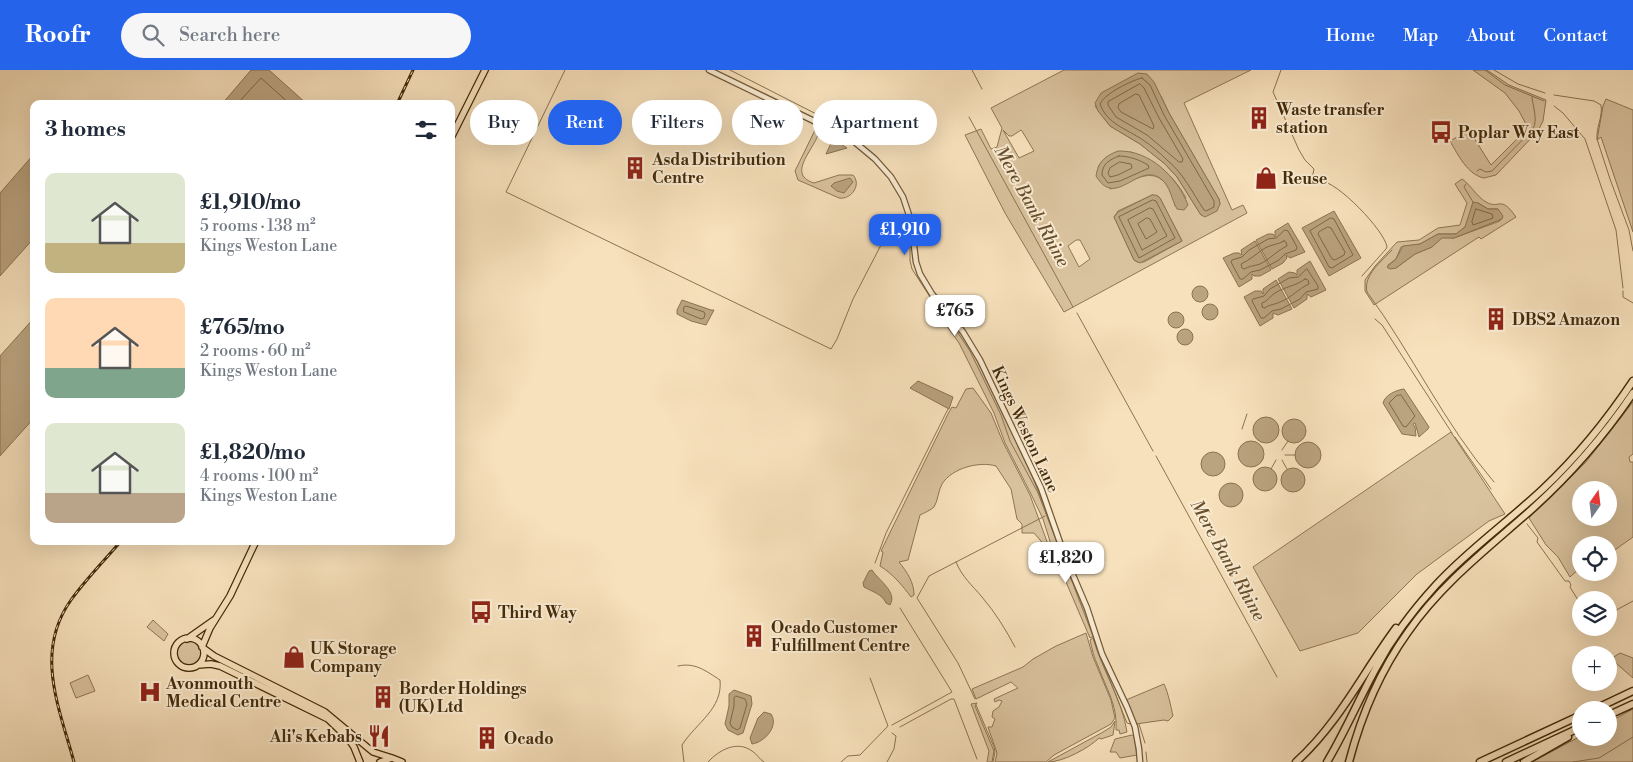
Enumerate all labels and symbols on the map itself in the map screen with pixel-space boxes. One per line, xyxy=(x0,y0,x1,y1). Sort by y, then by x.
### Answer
place label: Waste transfer station xyxy=(1275,100,1385,138)
building icon: Waste transfer station xyxy=(1246,105,1272,131)
bus stop icon: Poplar Way East xyxy=(1428,119,1454,145)
place label: Poplar Way East xyxy=(1458,123,1580,143)
water label: Mere Bank Rhine xyxy=(989,141,1075,272)
place label: Asda Distribution Centre xyxy=(651,150,786,188)
building icon: Asda Distribution Centre xyxy=(622,155,648,181)
shop icon: Reuse xyxy=(1253,165,1279,191)
place label: Reuse xyxy=(1282,169,1328,189)
pin: £1,910 xyxy=(864,214,946,256)
pin: £765 xyxy=(925,294,985,337)
building icon: DBS2 Amazon xyxy=(1483,306,1509,332)
place label: DBS2 Amazon xyxy=(1512,310,1620,330)
street label: Kings Weston Lane xyxy=(987,363,1063,496)
north arrow xyxy=(1572,481,1618,526)
water label: Mere Bank Rhine xyxy=(1185,495,1271,626)
pin: £1,820 xyxy=(1025,542,1107,584)
bus stop icon: Third Way xyxy=(468,599,494,625)
place label: Third Way xyxy=(498,603,578,623)
place label: Ocado Customer Fulfillment Centre xyxy=(771,618,911,656)
building icon: Ocado Customer Fulfillment Centre xyxy=(741,623,767,649)
place label: UK Storage Company xyxy=(310,639,397,677)
shop icon: UK Storage Company xyxy=(281,644,307,670)
place label: Avonmouth Medical Centre xyxy=(165,674,282,712)
hospital icon: Avonmouth Medical Centre xyxy=(137,679,163,705)
place label: Border Holdings (UK) Ltd xyxy=(399,679,527,717)
building icon: Border Holdings (UK) Ltd xyxy=(370,684,396,710)
restaurant icon: Ali's Kebabs xyxy=(366,723,392,749)
building icon: Ocado xyxy=(474,725,500,751)
place label: Ali's Kebabs xyxy=(269,727,362,747)
place label: Ocado xyxy=(504,729,554,749)

